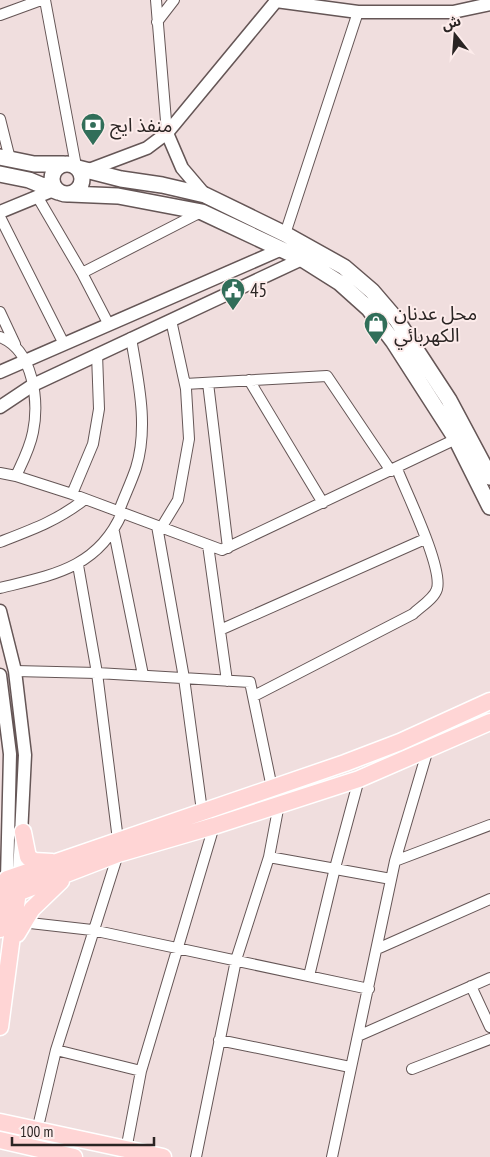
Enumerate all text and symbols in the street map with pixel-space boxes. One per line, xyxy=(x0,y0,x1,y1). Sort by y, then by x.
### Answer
north arrow xyxy=(430,10,480,60)
text: ش xyxy=(439,11,463,34)
bank icon: منفذ ايج xyxy=(80,112,106,146)
place label: منفذ ايج xyxy=(110,113,173,140)
public building icon: 45 xyxy=(220,277,246,311)
place label: 45 xyxy=(250,278,267,302)
place label: محل عدنان الكهربائي xyxy=(394,301,477,350)
shop icon: محل عدنان الكهربائي xyxy=(363,311,389,345)
scale bar xyxy=(12,1114,155,1146)
text: 100 m xyxy=(20,1122,53,1141)

